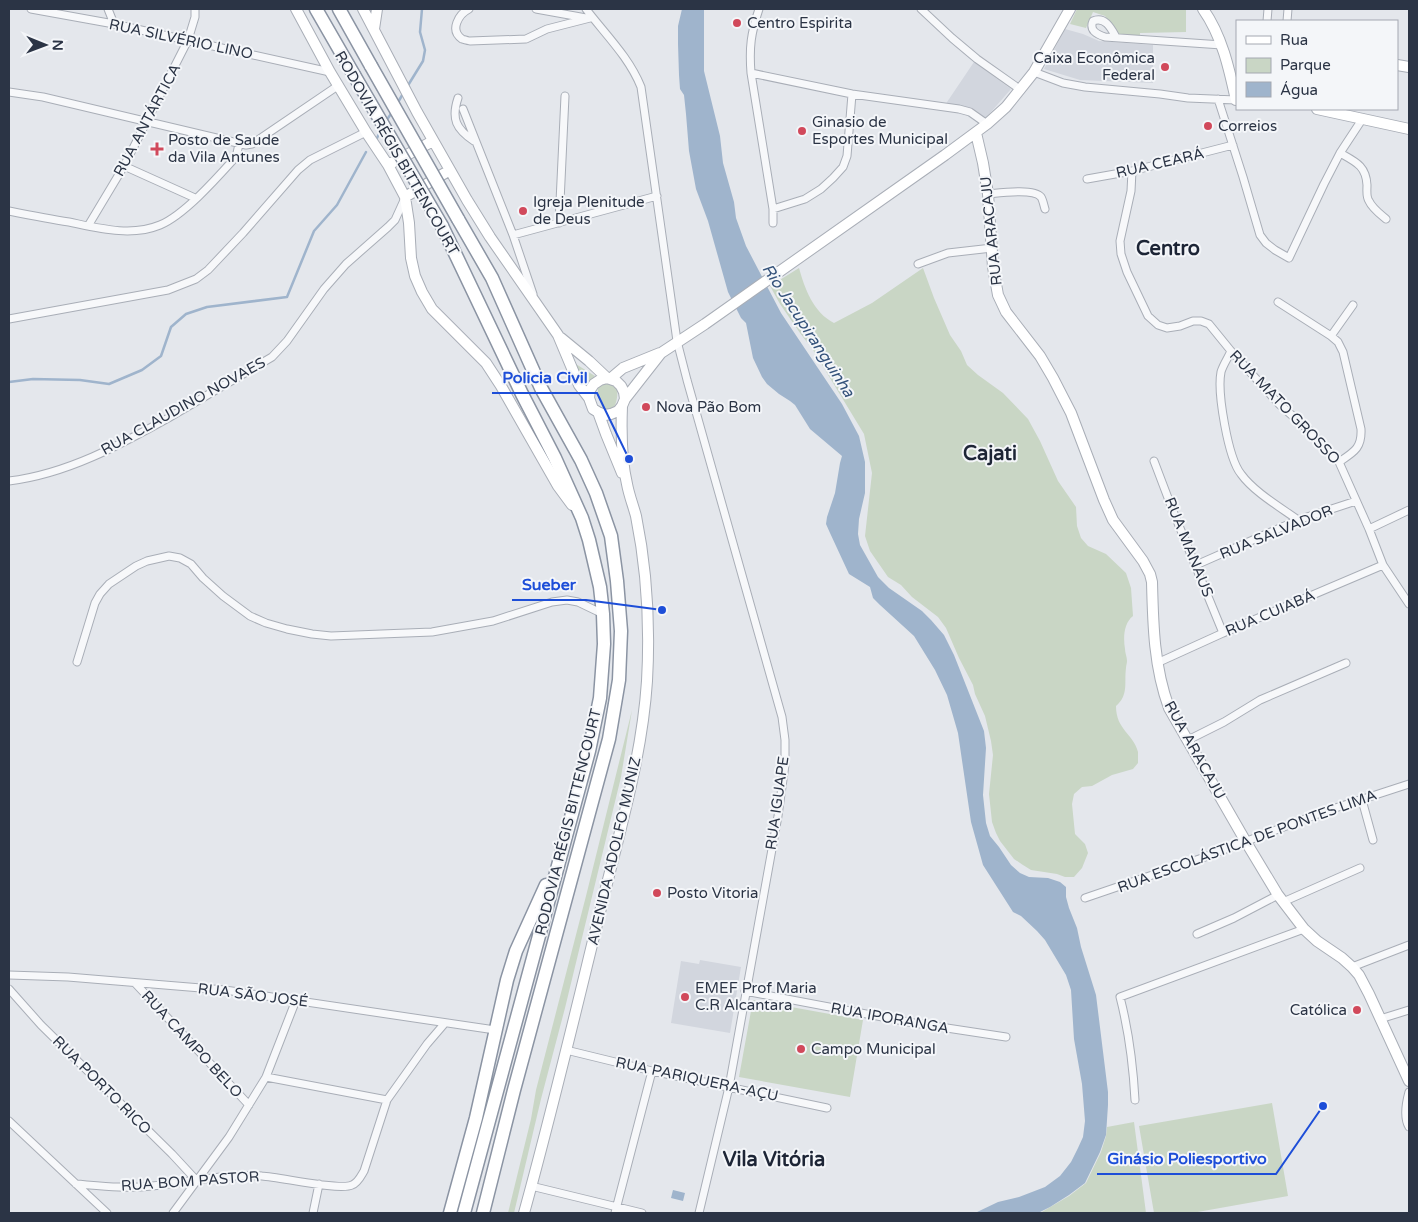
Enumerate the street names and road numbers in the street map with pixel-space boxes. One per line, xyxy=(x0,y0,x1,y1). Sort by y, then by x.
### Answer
street label: RUA SILVÉRIO LINO xyxy=(108,15,254,63)
street label: RODOVIA RÉGIS BITTENCOURT xyxy=(331,48,463,258)
street label: RUA ANTÁRTICA xyxy=(110,61,184,179)
street label: RUA CEARÁ xyxy=(1114,144,1206,182)
street label: RUA ARACAJU xyxy=(976,176,1006,286)
street label: RUA MATO GROSSO xyxy=(1226,346,1344,468)
street label: RUA CLAUDINO NOVAES xyxy=(98,353,268,459)
street label: RUA MANAUS xyxy=(1161,494,1217,600)
street label: RUA SALVADOR xyxy=(1217,501,1335,563)
street label: RUA CUIABÁ xyxy=(1222,586,1318,640)
street label: RUA ARACAJU xyxy=(1161,698,1229,802)
street label: RODOVIA RÉGIS BITTENCOURT xyxy=(531,707,605,937)
street label: AVENIDA ADOLFO MUNIZ xyxy=(584,755,644,947)
street label: RUA IGUAPE xyxy=(762,755,792,851)
street label: RUA ESCOLÁSTICA DE PONTES LIMA xyxy=(1115,786,1379,896)
street label: RUA SÃO JOSÉ xyxy=(197,979,309,1011)
street label: RUA CAMPO BELO xyxy=(138,987,246,1101)
street label: RUA IPORANGA xyxy=(829,999,951,1037)
street label: RUA PORTO RICO xyxy=(49,1032,155,1138)
street label: RUA PARIQUERA-AÇU xyxy=(614,1053,780,1105)
street label: RUA BOM PASTOR xyxy=(120,1167,260,1195)

